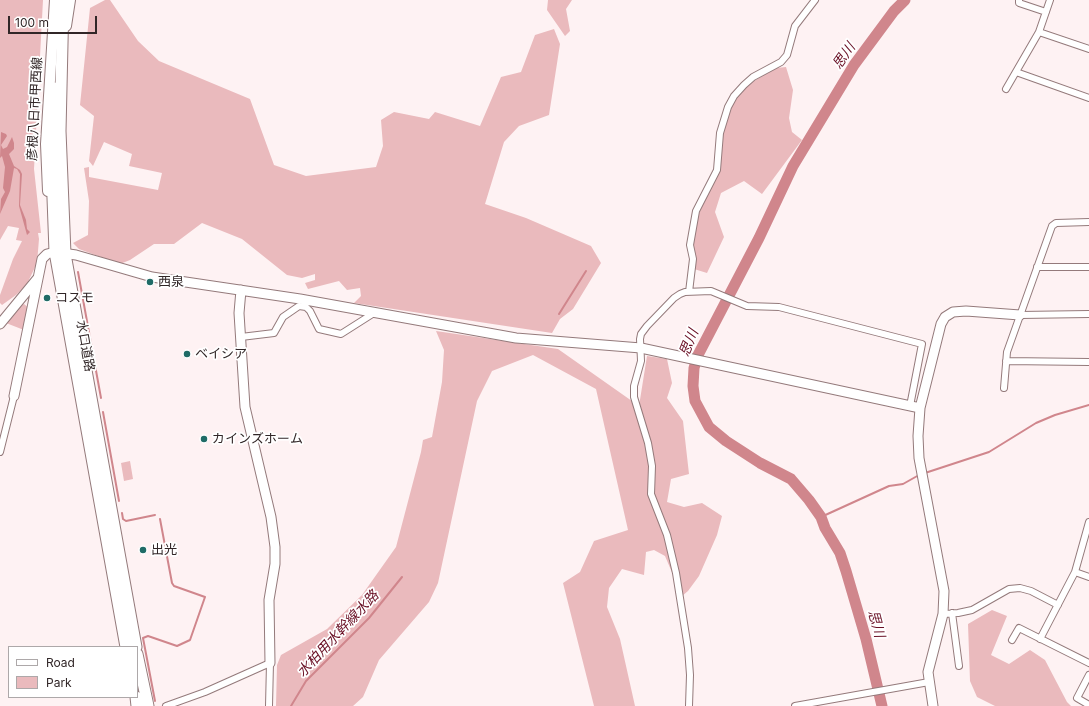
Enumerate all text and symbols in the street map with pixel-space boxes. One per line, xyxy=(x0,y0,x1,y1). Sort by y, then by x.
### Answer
scale bar xyxy=(10,8,99,34)
text: 100 m xyxy=(15,15,49,30)
water label: 思川 xyxy=(829,40,859,72)
street label: 彦根八日市甲西線 xyxy=(24,57,46,161)
place label: 西泉 xyxy=(158,274,184,290)
marker: 西泉 xyxy=(145,277,155,287)
place label: コスモ xyxy=(55,290,94,306)
marker: コスモ xyxy=(42,293,52,303)
street label: 水口道路 xyxy=(73,319,97,373)
water label: 思川 xyxy=(676,327,702,359)
place label: ベイシア xyxy=(195,346,247,362)
marker: ベイシア xyxy=(182,349,192,359)
place label: カインズホーム xyxy=(212,431,303,447)
marker: カインズホーム xyxy=(199,434,209,444)
place label: 出光 xyxy=(151,542,177,558)
marker: 出光 xyxy=(138,545,148,555)
water label: 水柏用水幹線水路 xyxy=(294,587,382,681)
water label: 思川 xyxy=(864,608,888,640)
legend xyxy=(8,646,138,698)
text: Road xyxy=(46,655,75,670)
text: Park xyxy=(46,675,72,690)

